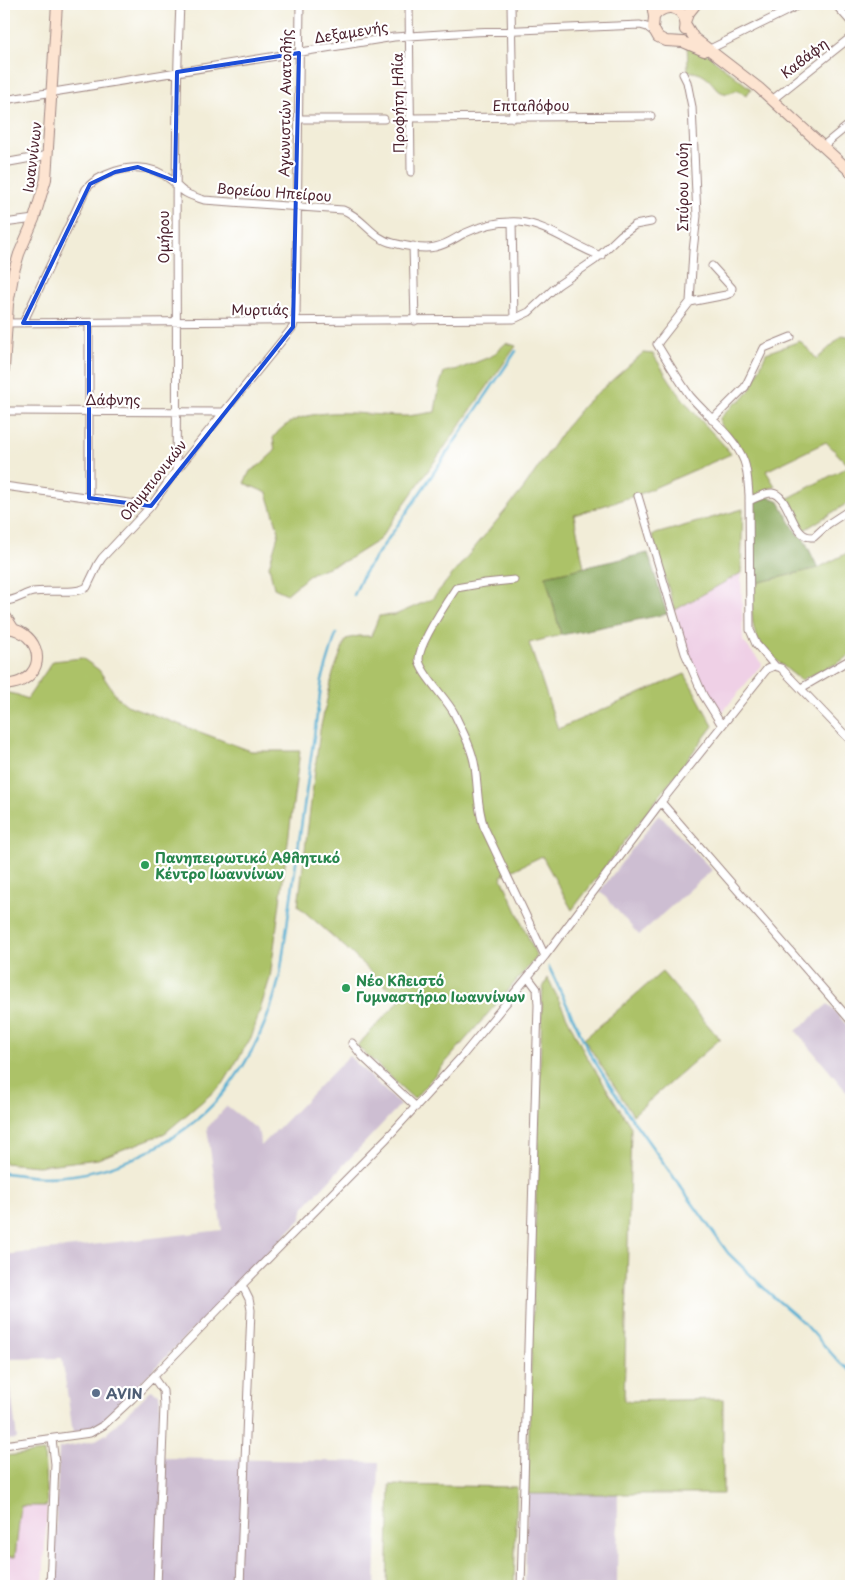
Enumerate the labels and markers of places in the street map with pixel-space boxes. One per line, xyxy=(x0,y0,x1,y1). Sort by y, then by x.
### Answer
place label: Πανηπειρωτικό Αθλητικό Κέντρο Ιωαννίνων xyxy=(155,847,340,884)
marker: Πανηπειρωτικό Αθλητικό Κέντρο Ιωαννίνων xyxy=(139,859,151,871)
place label: Νέο Κλειστό Γυμναστήριο Ιωαννίνων xyxy=(356,970,525,1007)
marker: Νέο Κλειστό Γυμναστήριο Ιωαννίνων xyxy=(340,982,352,994)
place label: AVIN xyxy=(106,1383,143,1404)
marker: AVIN xyxy=(90,1387,102,1399)

